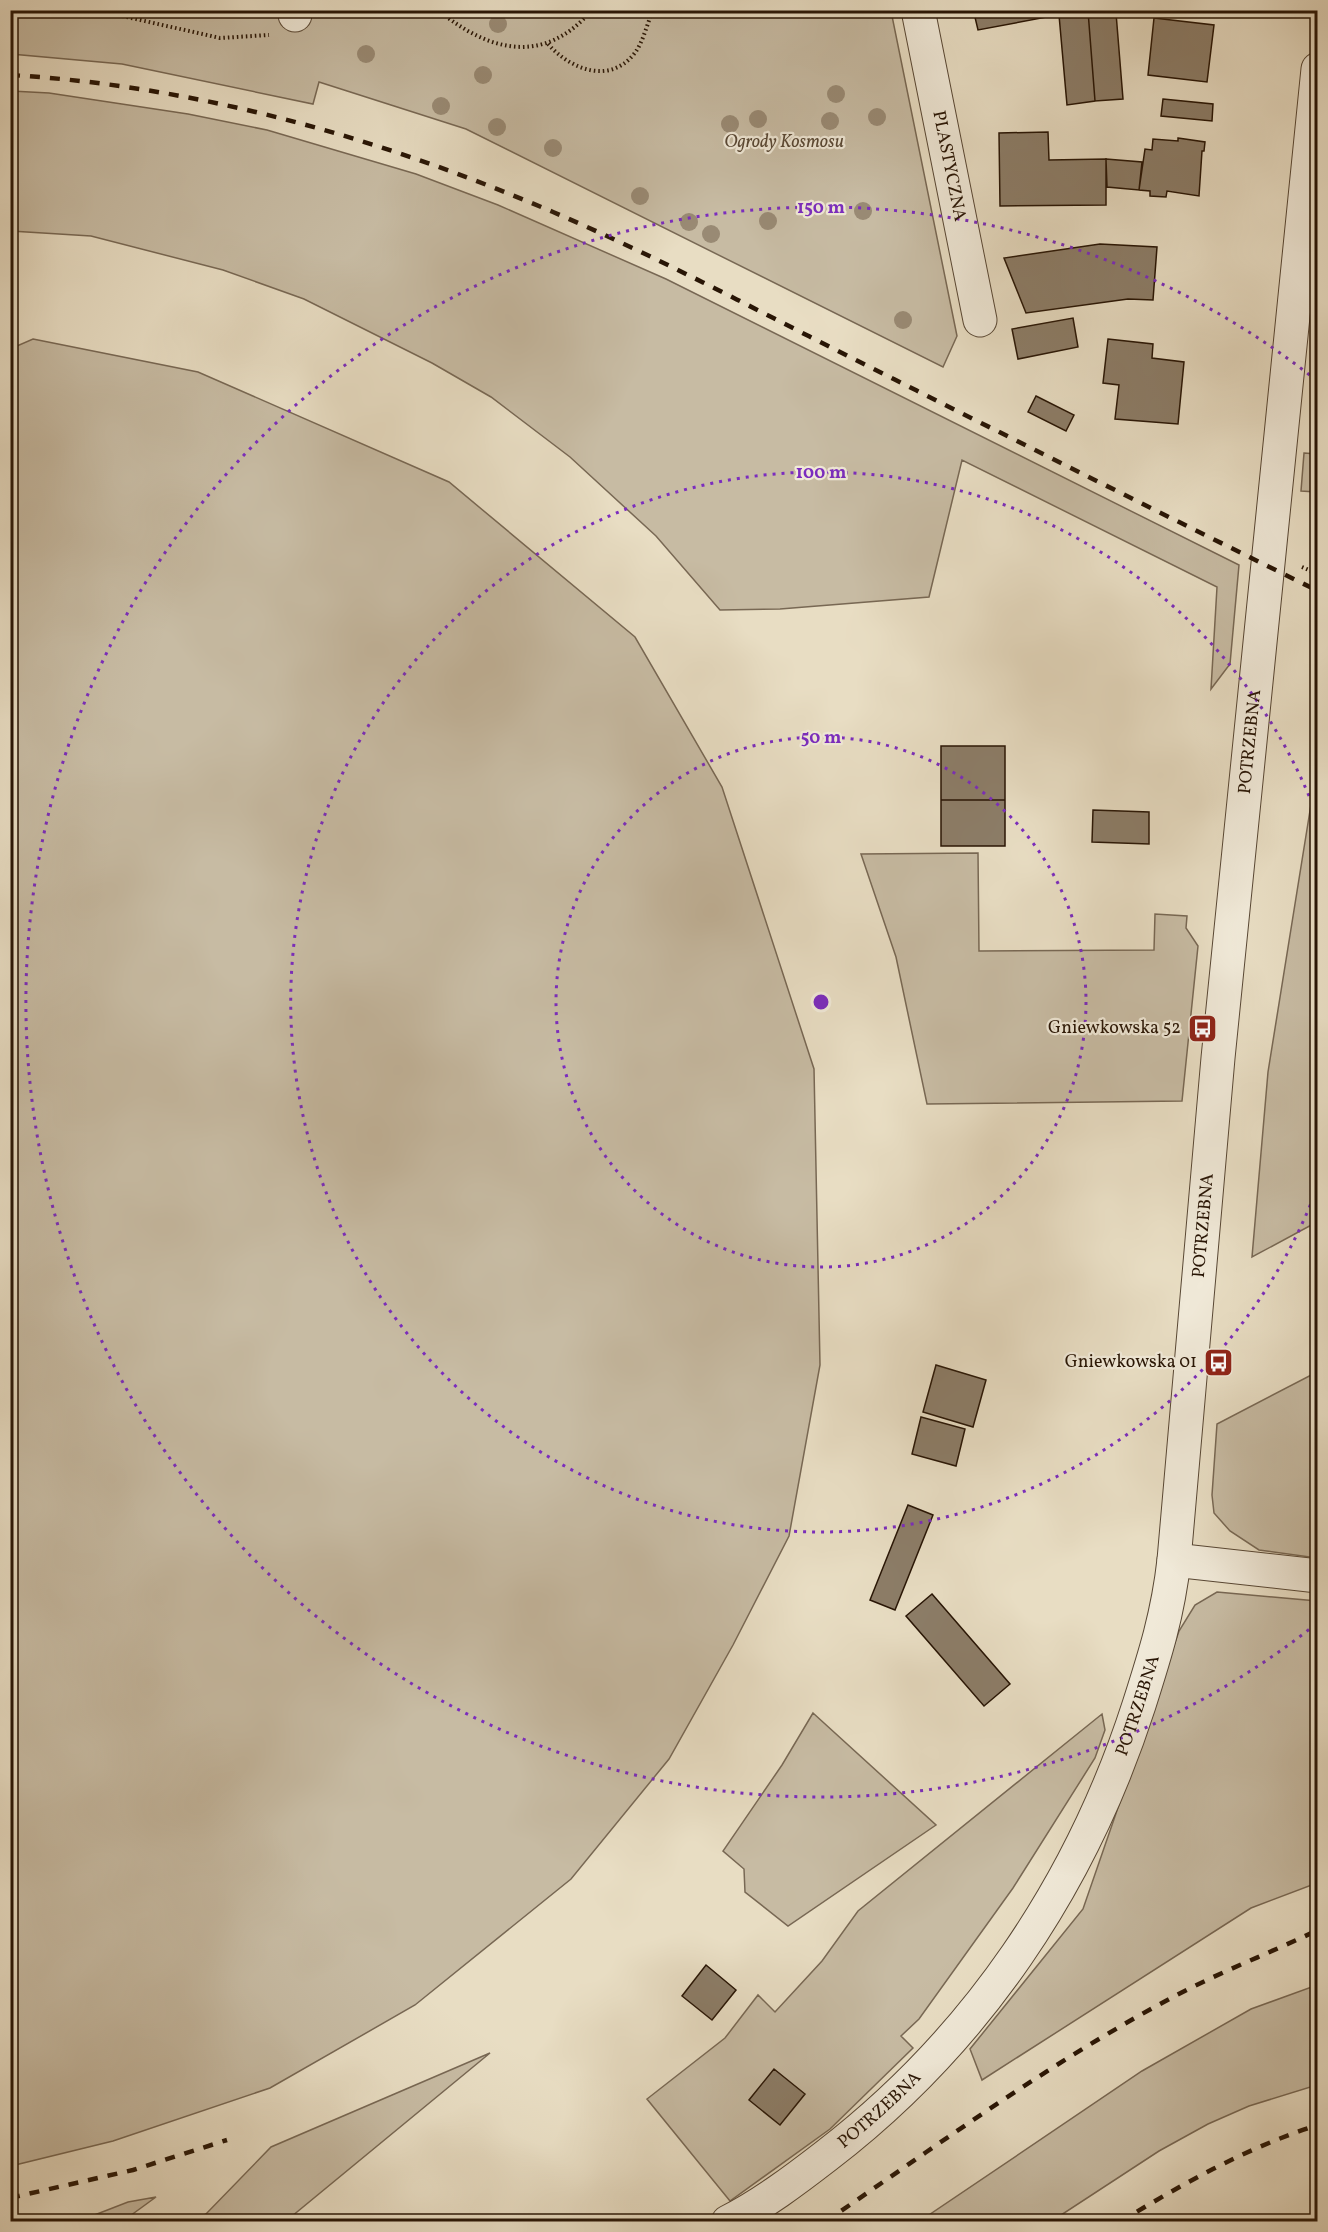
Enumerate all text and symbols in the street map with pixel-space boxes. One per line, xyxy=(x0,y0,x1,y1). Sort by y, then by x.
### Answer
street label: PLASTYCZNA xyxy=(926,108,973,224)
park label: Ogrody Kosmosu xyxy=(724,130,844,155)
text: 150 m xyxy=(797,196,845,221)
text: 100 m xyxy=(796,461,846,486)
street label: POTRZEBNA xyxy=(1232,688,1268,795)
text: 50 m xyxy=(801,726,841,751)
centre of rings xyxy=(811,992,831,1012)
bus stop icon: Gniewkowska 52 xyxy=(1186,1012,1218,1044)
place label: Gniewkowska 52 xyxy=(1048,1016,1181,1041)
street label: POTRZEBNA xyxy=(1186,1172,1220,1279)
bus stop icon: Gniewkowska 01 xyxy=(1202,1346,1234,1378)
place label: Gniewkowska 01 xyxy=(1065,1350,1197,1375)
street label: POTRZEBNA xyxy=(1110,1652,1166,1760)
street label: POTRZEBNA xyxy=(833,2065,927,2154)

